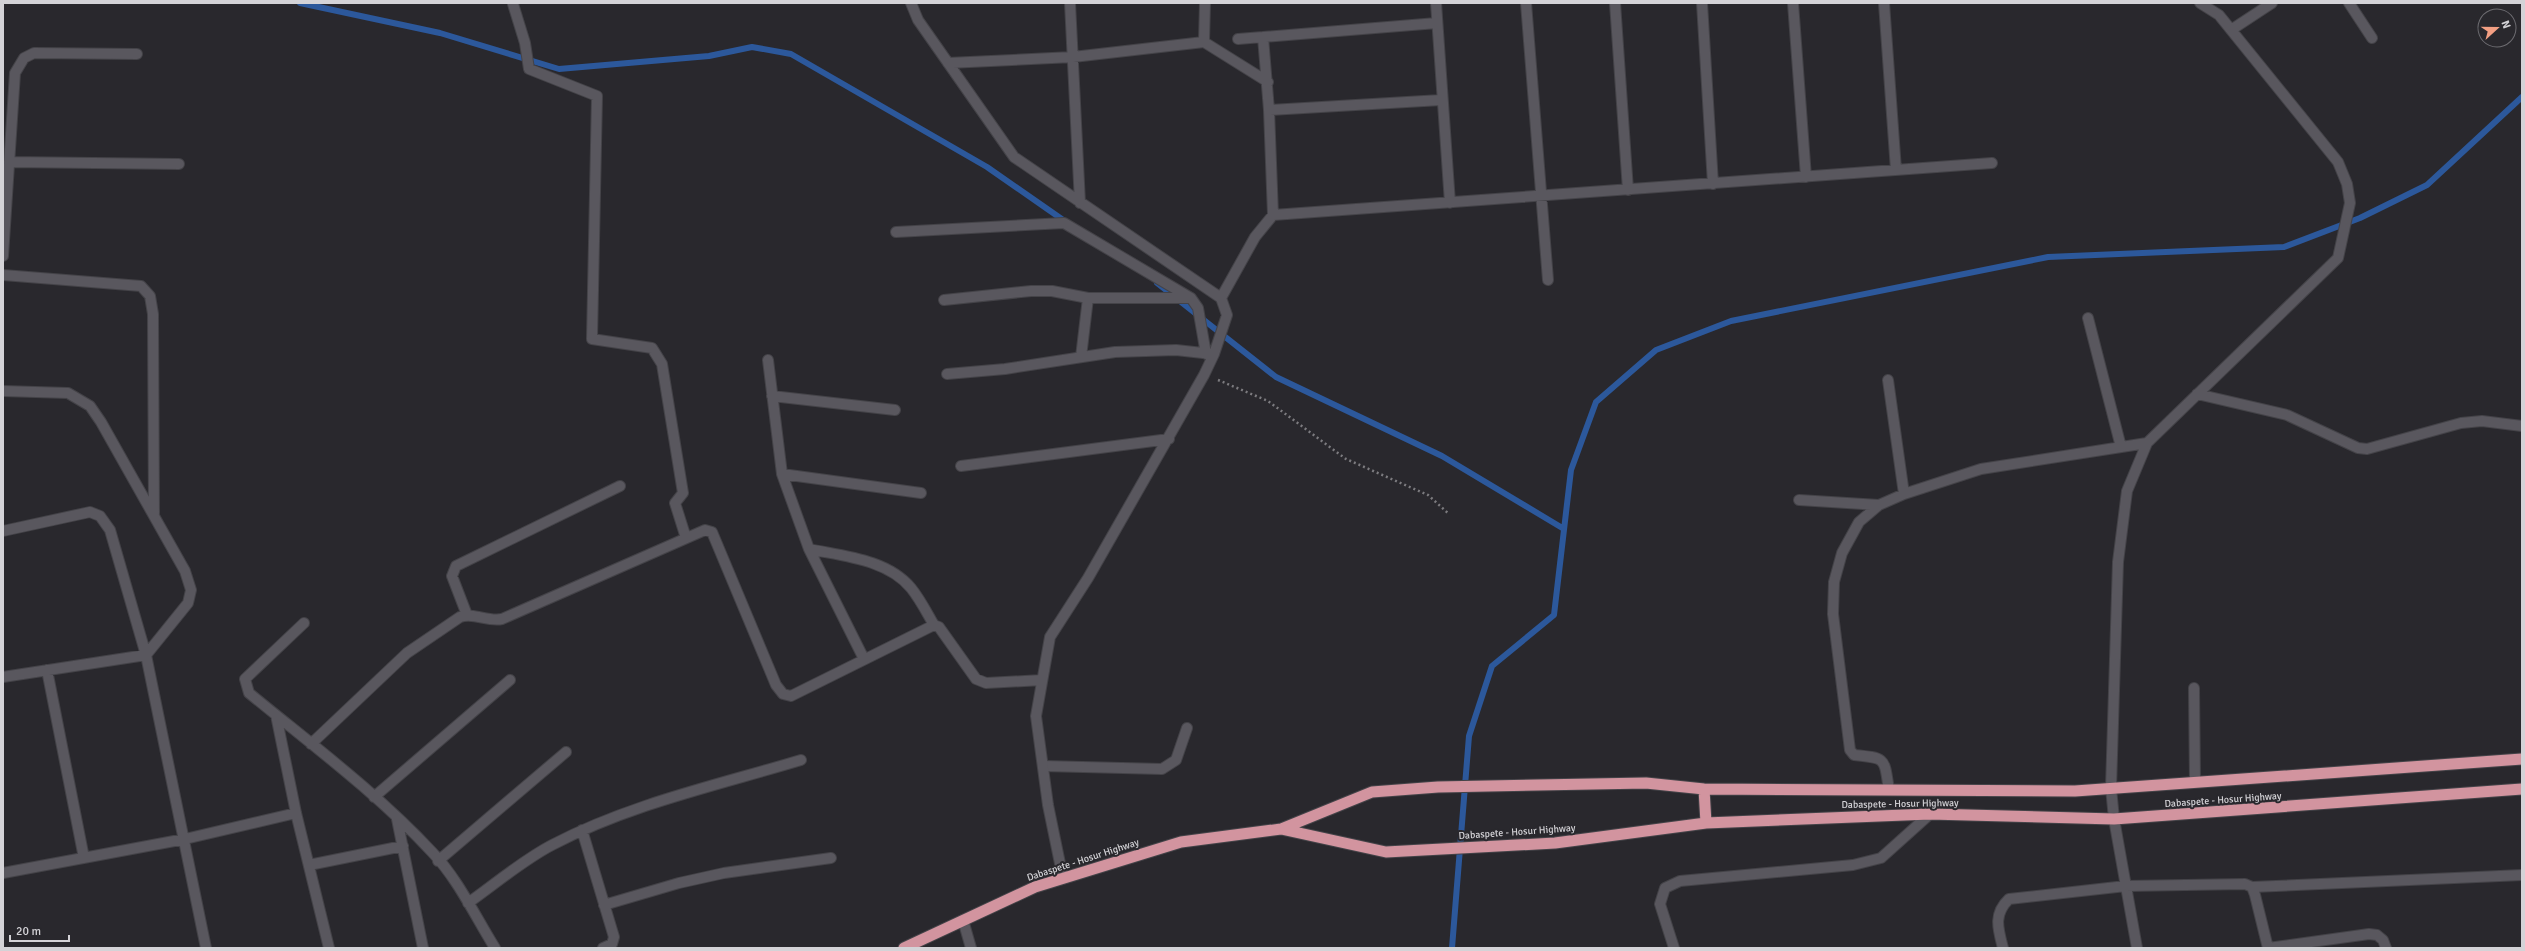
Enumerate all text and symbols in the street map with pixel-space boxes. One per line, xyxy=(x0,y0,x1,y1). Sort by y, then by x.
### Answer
north arrow xyxy=(2477,8,2517,48)
text: N xyxy=(2498,19,2513,30)
street label: Dabaspete - Hosur Highway xyxy=(2164,790,2282,810)
street label: Dabaspete - Hosur Highway xyxy=(1841,797,1959,811)
street label: Dabaspete - Hosur Highway xyxy=(1458,822,1576,842)
street label: Dabaspete - Hosur Highway xyxy=(1025,836,1141,884)
scale bar xyxy=(10,917,69,943)
text: 20 m xyxy=(16,924,41,939)

